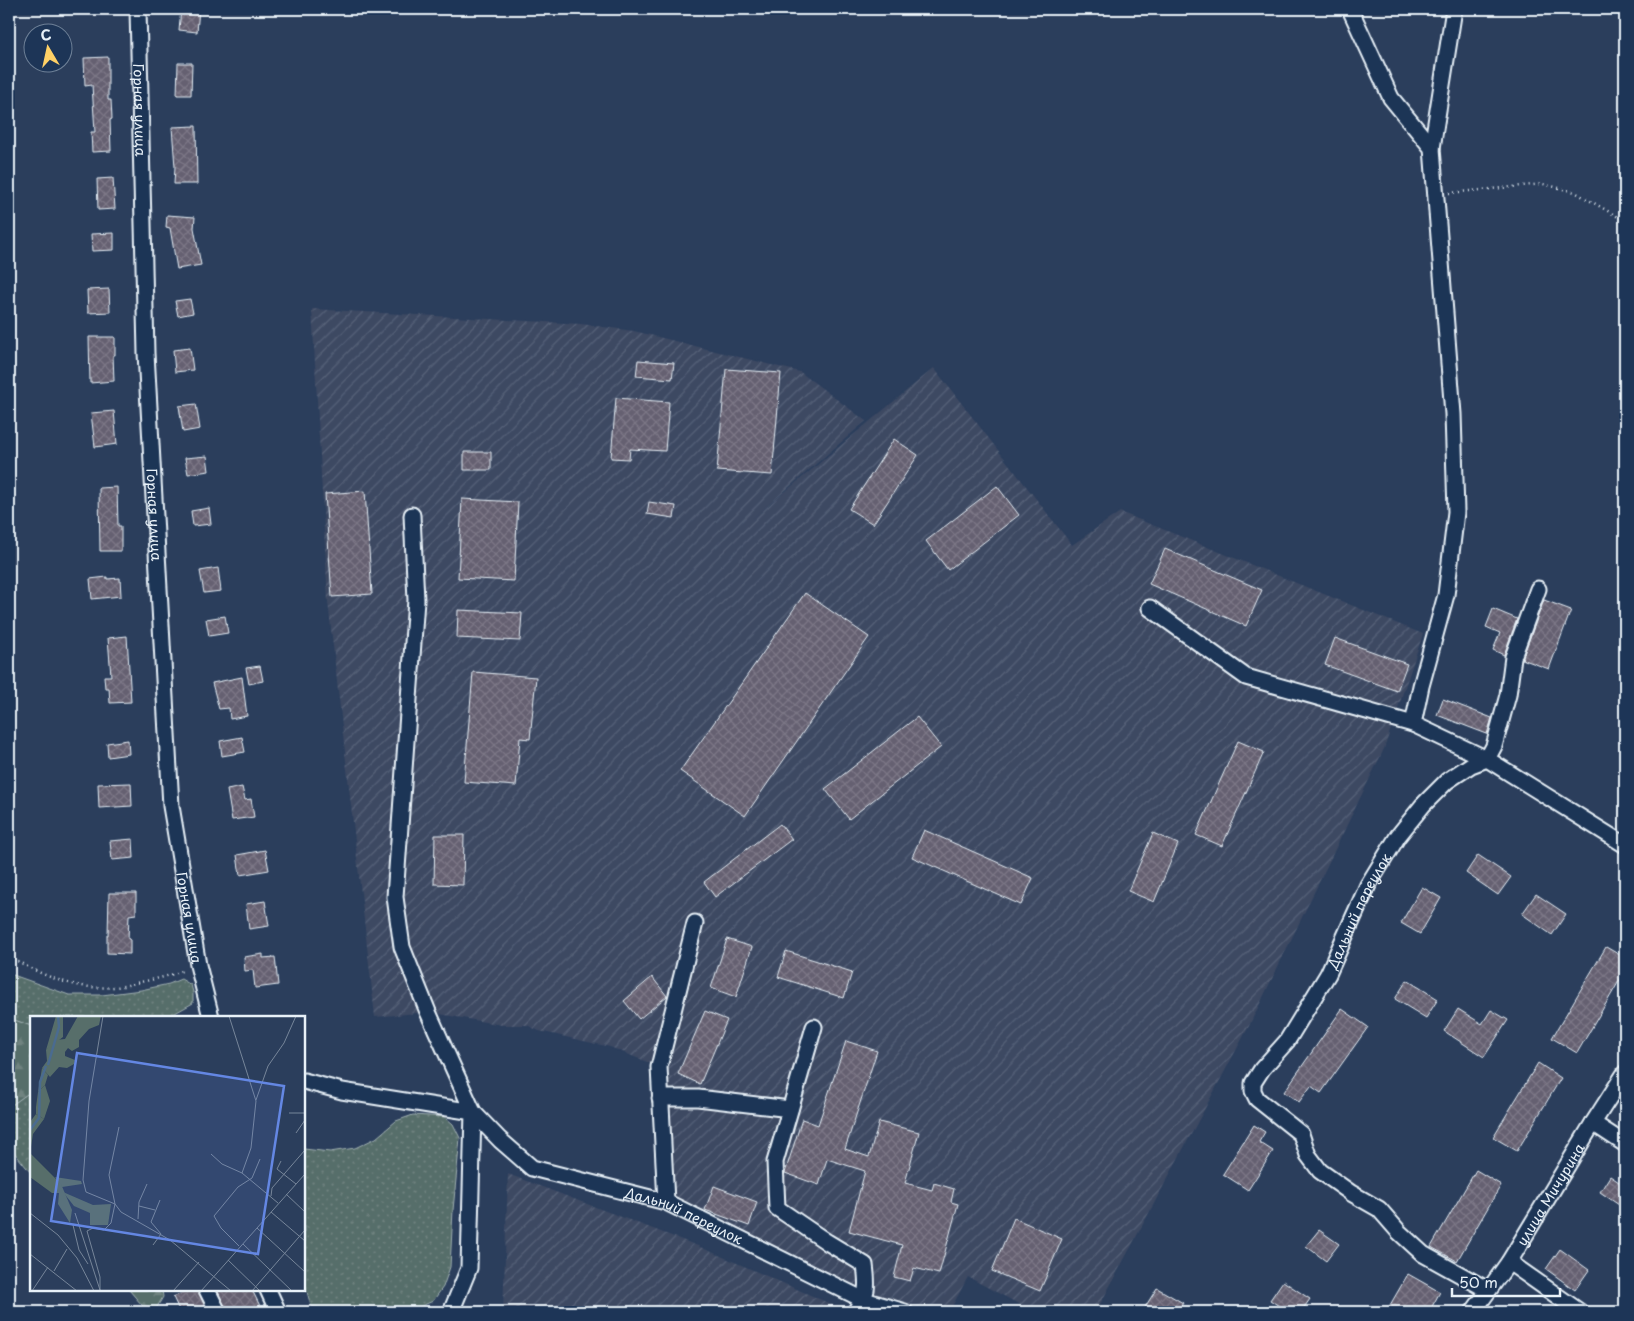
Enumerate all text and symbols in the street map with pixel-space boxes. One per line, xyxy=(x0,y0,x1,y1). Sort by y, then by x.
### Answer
north arrow xyxy=(22,22,72,72)
text: С xyxy=(39,23,53,46)
street label: Горная улица xyxy=(129,63,152,157)
street label: Горная улица xyxy=(142,468,168,562)
street label: Дальний переулок xyxy=(1321,848,1396,973)
street label: Горная улица xyxy=(172,870,208,965)
inset map xyxy=(30,1016,305,1291)
street label: улица Мичурина xyxy=(1511,1138,1589,1249)
street label: Дальний переулок xyxy=(622,1181,747,1249)
scale bar xyxy=(1452,1266,1559,1298)
text: 50 m xyxy=(1459,1270,1498,1293)

